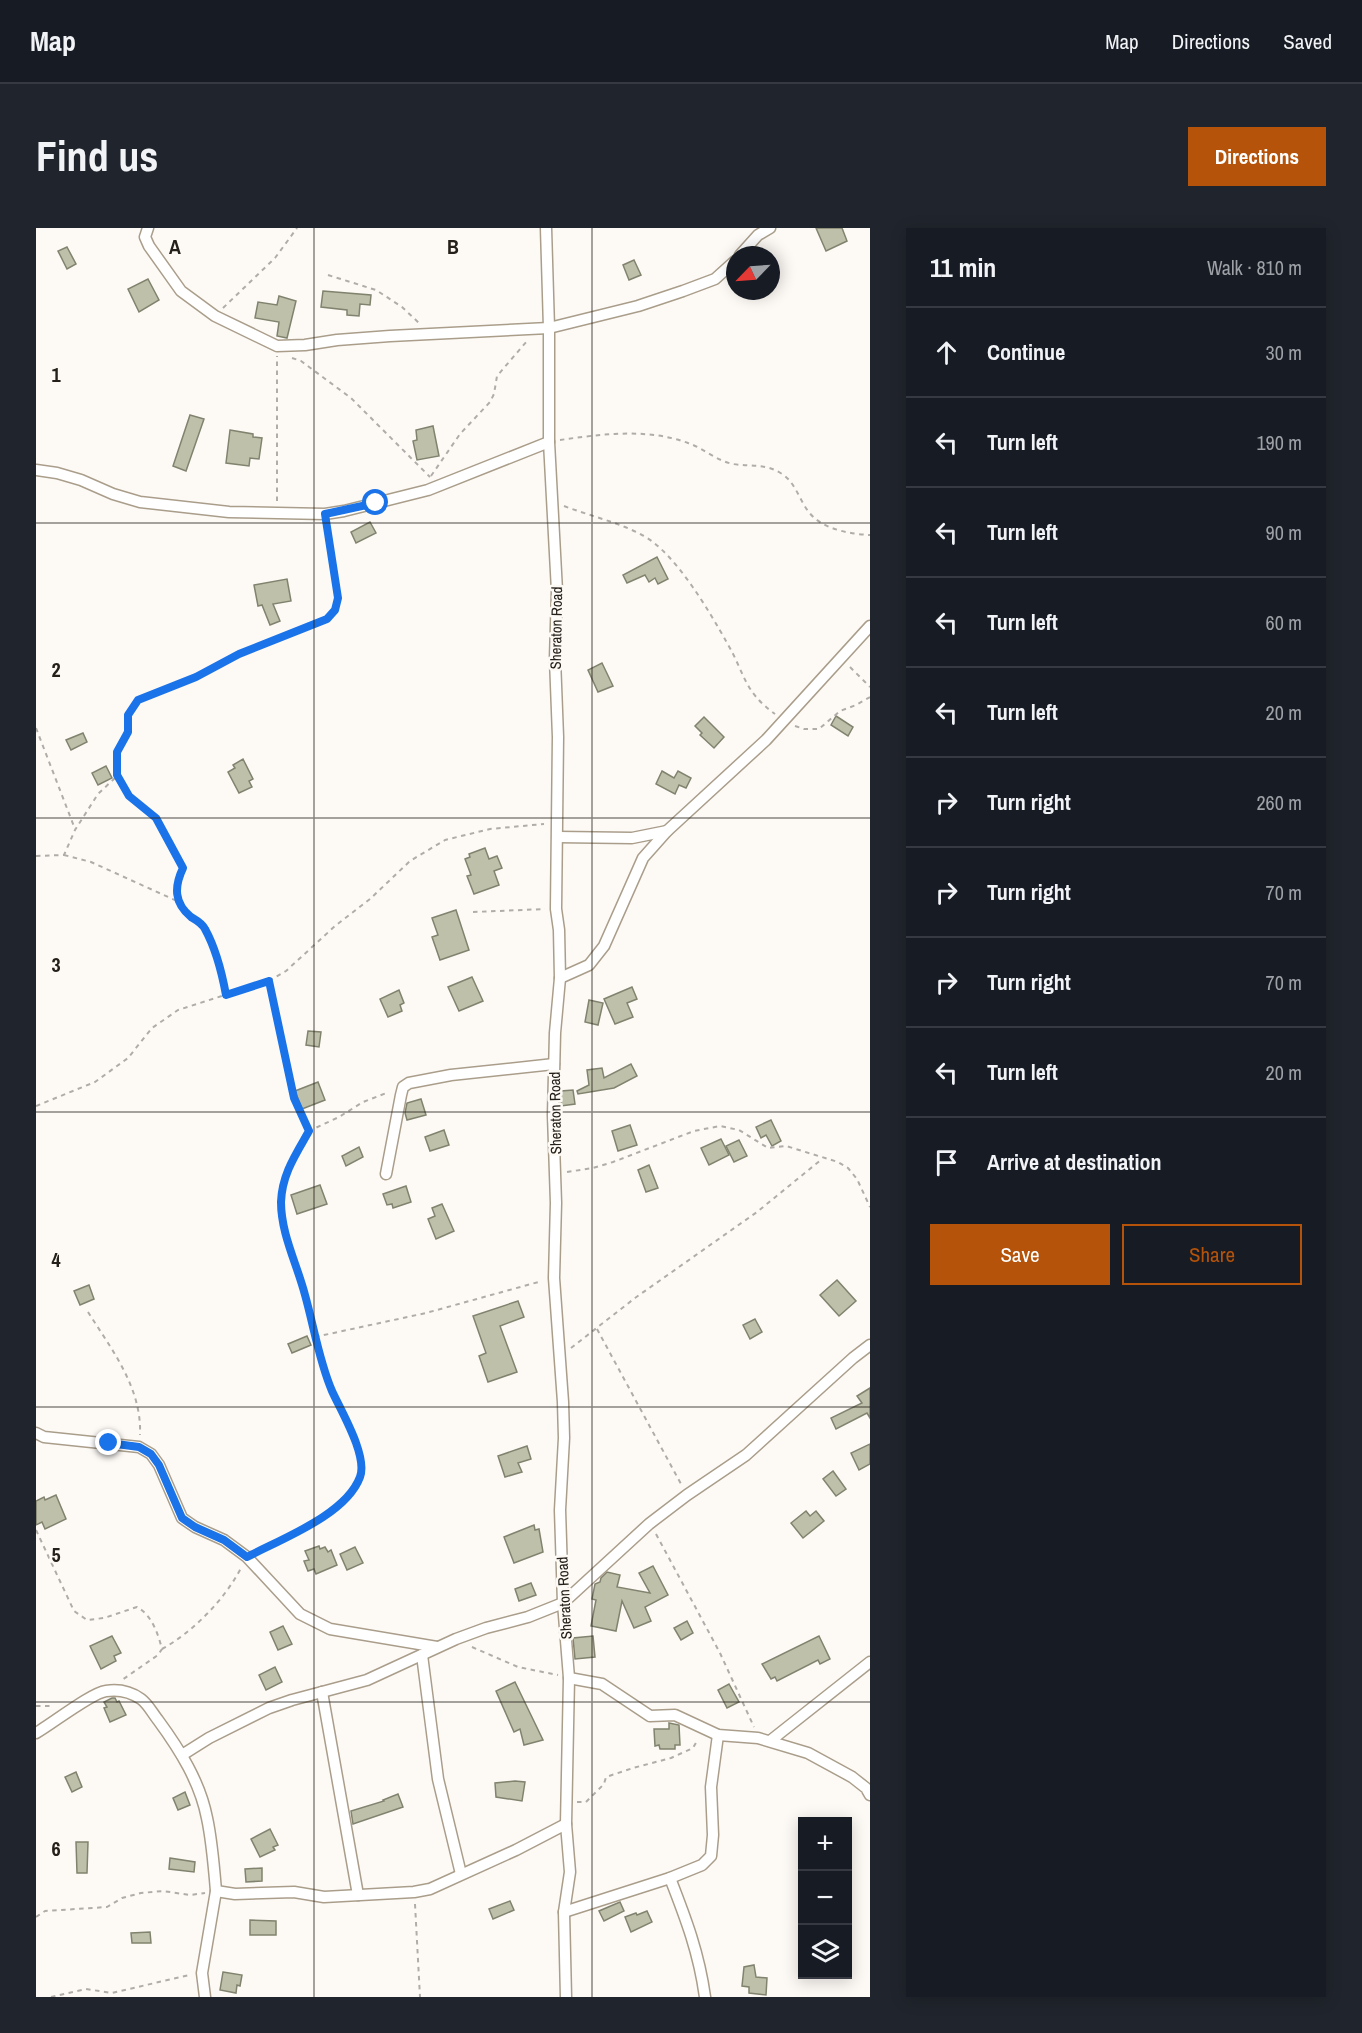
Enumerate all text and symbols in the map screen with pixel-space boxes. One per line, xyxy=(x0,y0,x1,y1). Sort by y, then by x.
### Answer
text: Map xyxy=(30,22,76,60)
text: Map xyxy=(1105,27,1139,56)
text: Directions xyxy=(1172,27,1250,56)
text: Saved xyxy=(1283,27,1332,56)
button: Directions xyxy=(1188,127,1326,186)
text: Find us xyxy=(36,128,158,184)
text: A xyxy=(169,233,181,260)
text: B xyxy=(447,233,459,260)
north arrow xyxy=(726,246,780,300)
text: 11 min xyxy=(930,250,996,285)
text: Walk · 810 m xyxy=(1207,254,1302,281)
icon: ahead xyxy=(930,336,963,369)
text: Continue xyxy=(987,337,1065,367)
text: 30 m xyxy=(1266,339,1302,366)
text: 1 xyxy=(51,361,61,388)
icon: left xyxy=(930,426,963,459)
text: Turn left xyxy=(987,427,1058,457)
text: 190 m xyxy=(1256,429,1302,456)
route start xyxy=(362,489,388,515)
icon: left xyxy=(930,516,963,549)
text: Turn left xyxy=(987,517,1058,547)
text: 90 m xyxy=(1266,519,1302,546)
street label: Sheraton Road xyxy=(545,586,567,670)
icon: left xyxy=(930,606,963,639)
text: Turn left xyxy=(987,607,1058,637)
text: 60 m xyxy=(1266,609,1302,636)
text: 2 xyxy=(51,656,61,683)
icon: left xyxy=(930,696,963,729)
text: Turn left xyxy=(987,697,1058,727)
text: 20 m xyxy=(1266,699,1302,726)
icon: right xyxy=(930,786,963,819)
text: Turn right xyxy=(987,787,1071,817)
text: 260 m xyxy=(1256,789,1302,816)
icon: right xyxy=(930,876,963,909)
text: Turn right xyxy=(987,877,1071,907)
text: 70 m xyxy=(1266,879,1302,906)
text: 3 xyxy=(51,951,61,978)
icon: right xyxy=(930,966,963,999)
text: Turn right xyxy=(987,967,1071,997)
text: 70 m xyxy=(1266,969,1302,996)
icon: left xyxy=(930,1056,963,1089)
text: Turn left xyxy=(987,1057,1058,1087)
text: 20 m xyxy=(1266,1059,1302,1086)
street label: Sheraton Road xyxy=(544,1071,566,1155)
icon: arrive xyxy=(930,1146,963,1179)
text: Arrive at destination xyxy=(987,1147,1161,1177)
button: Save xyxy=(930,1224,1110,1285)
button: Share xyxy=(1122,1224,1302,1285)
text: 4 xyxy=(51,1246,61,1273)
route end xyxy=(95,1429,121,1455)
text: 5 xyxy=(51,1541,61,1568)
street label: Sheraton Road xyxy=(551,1556,577,1640)
map controls xyxy=(798,1817,852,1979)
button: + xyxy=(798,1817,852,1871)
text: 6 xyxy=(51,1835,61,1862)
button: − xyxy=(798,1871,852,1925)
button: layers xyxy=(798,1925,852,1979)

